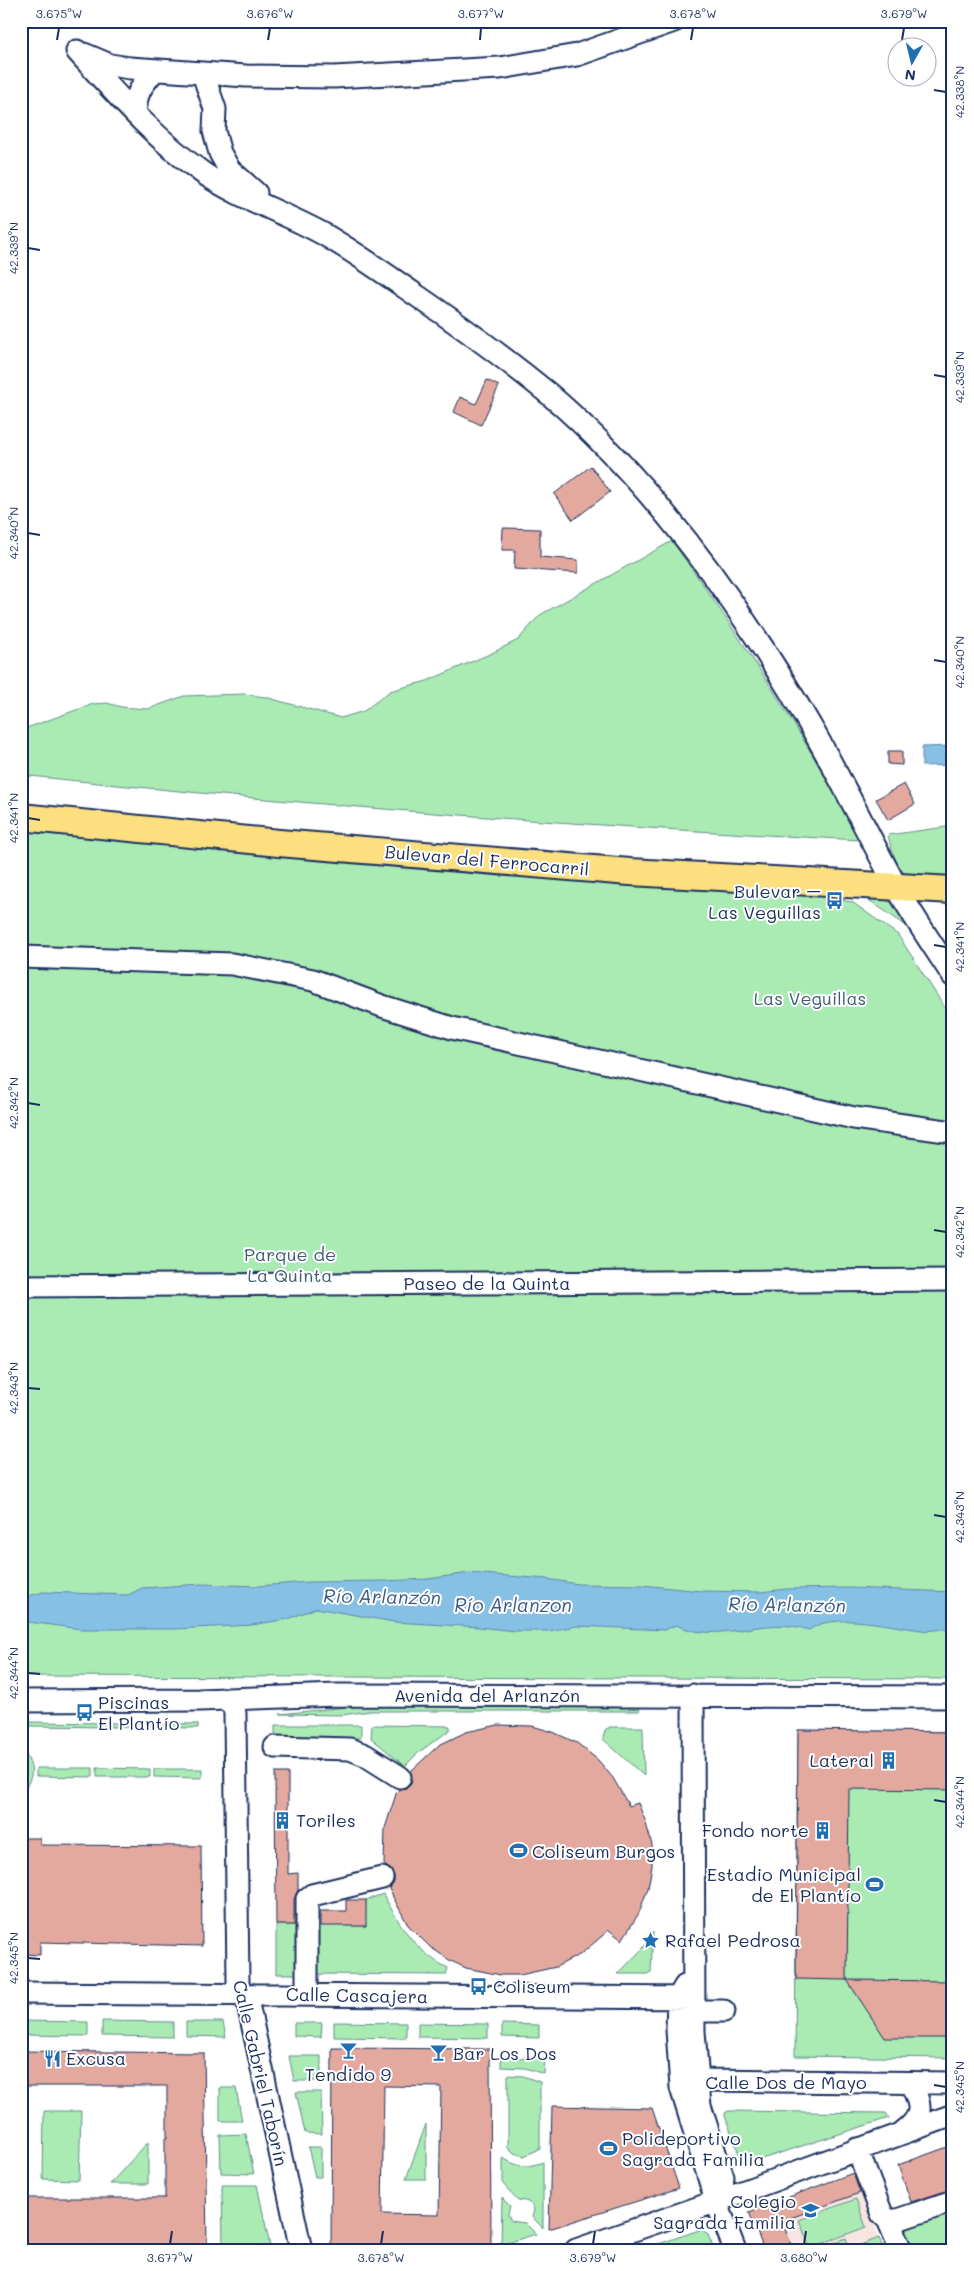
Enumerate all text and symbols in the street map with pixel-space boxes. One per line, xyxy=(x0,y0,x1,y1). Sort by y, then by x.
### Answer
text: 3.675°W xyxy=(36,5,82,21)
text: 3.676°W xyxy=(247,5,293,21)
text: 3.677°W xyxy=(458,5,504,21)
text: 3.678°W xyxy=(670,5,716,21)
text: 3.679°W xyxy=(881,5,927,21)
north arrow xyxy=(886,38,936,88)
text: N xyxy=(904,65,917,86)
text: 42.338°N xyxy=(951,66,967,118)
text: 42.339°N xyxy=(5,222,21,274)
text: 42.339°N xyxy=(951,351,967,403)
text: 42.340°N xyxy=(5,507,21,559)
text: 42.340°N xyxy=(951,636,967,688)
text: 42.341°N xyxy=(5,793,21,843)
street label: Bulevar del Ferrocarril xyxy=(384,839,590,881)
place label: Bulevar – Las Veguillas xyxy=(708,879,821,924)
bus stop icon: Bulevar – Las Veguillas xyxy=(825,891,845,911)
text: 42.341°N xyxy=(951,922,967,972)
park label: Las Veguillas xyxy=(754,986,866,1010)
text: 42.342°N xyxy=(5,1077,21,1129)
text: 42.342°N xyxy=(951,1206,967,1258)
park label: Parque de La Quinta xyxy=(244,1242,336,1287)
street label: Paseo de la Quinta xyxy=(404,1271,570,1295)
text: 42.343°N xyxy=(5,1362,21,1414)
text: 42.343°N xyxy=(951,1491,967,1543)
water label: Río Arlanzón xyxy=(323,1582,441,1610)
water label: Río Arlanzón xyxy=(728,1590,846,1618)
water label: Río Arlanzon xyxy=(454,1592,572,1617)
text: 42.344°N xyxy=(5,1647,21,1699)
street label: Avenida del Arlanzón xyxy=(394,1683,580,1707)
place label: Piscinas El Plantío xyxy=(98,1690,180,1735)
bus stop icon: Piscinas El Plantío xyxy=(74,1702,94,1722)
place label: Lateral xyxy=(809,1748,874,1772)
building icon: Lateral xyxy=(878,1750,898,1770)
text: 42.344°N xyxy=(951,1776,967,1828)
place label: Toriles xyxy=(296,1808,356,1832)
building icon: Toriles xyxy=(272,1810,292,1830)
place label: Fondo norte xyxy=(702,1818,809,1842)
building icon: Fondo norte xyxy=(813,1820,833,1840)
place label: Coliseum Burgos xyxy=(532,1839,675,1863)
sports icon: Coliseum Burgos xyxy=(508,1841,528,1861)
place label: Estadio Municipal de El Plantío xyxy=(707,1862,861,1907)
sports icon: Estadio Municipal de El Plantío xyxy=(865,1874,885,1894)
place label: Rafael Pedrosa xyxy=(665,1928,801,1952)
place icon: Rafael Pedrosa xyxy=(641,1930,661,1950)
text: 42.345°N xyxy=(5,1932,21,1984)
place label: Coliseum xyxy=(493,1974,571,1998)
bus stop icon: Coliseum xyxy=(469,1976,489,1996)
street label: Calle Gabriel Taborín xyxy=(228,1978,294,2168)
street label: Calle Cascajera xyxy=(286,1982,428,2008)
bar icon: Tendido 9 xyxy=(338,2041,358,2061)
place label: Bar Los Dos xyxy=(453,2041,557,2065)
bar icon: Bar Los Dos xyxy=(429,2043,449,2063)
place label: Excusa xyxy=(66,2046,126,2070)
restaurant icon: Excusa xyxy=(42,2048,62,2068)
text: 42.345°N xyxy=(951,2061,967,2113)
place label: Tendido 9 xyxy=(305,2062,392,2086)
street label: Calle Dos de Mayo xyxy=(705,2070,867,2094)
place label: Polideportivo Sagrada Familia xyxy=(622,2126,765,2171)
sports icon: Polideportivo Sagrada Familia xyxy=(598,2138,618,2158)
place label: Colegio Sagrada Familia xyxy=(653,2189,796,2234)
school or university icon: Colegio Sagrada Familia xyxy=(800,2201,820,2221)
text: 3.677°W xyxy=(147,2249,193,2265)
text: 3.678°W xyxy=(358,2249,404,2265)
text: 3.679°W xyxy=(570,2249,616,2265)
text: 3.680°W xyxy=(780,2249,828,2265)

